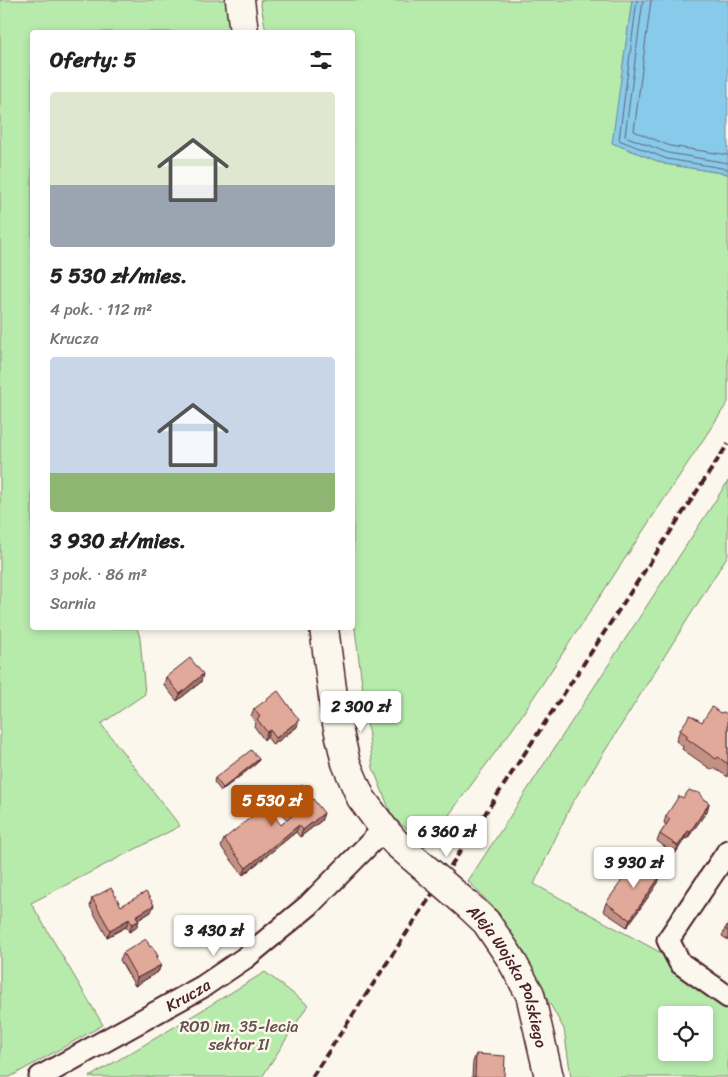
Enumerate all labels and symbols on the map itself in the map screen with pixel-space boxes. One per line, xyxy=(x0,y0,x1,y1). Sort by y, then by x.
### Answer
pin: 2 300 zł xyxy=(309,690,413,733)
pin: 5 530 zł xyxy=(220,784,324,827)
pin: 6 360 zł xyxy=(395,816,499,858)
pin: 3 930 zł xyxy=(582,846,686,889)
street label: Aleja Wojska Polskiego xyxy=(459,896,556,1051)
pin: 3 430 zł xyxy=(162,914,266,957)
street label: Krucza xyxy=(160,970,218,1020)
park label: ROD im. 35-lecia sektor II xyxy=(180,1012,298,1059)

